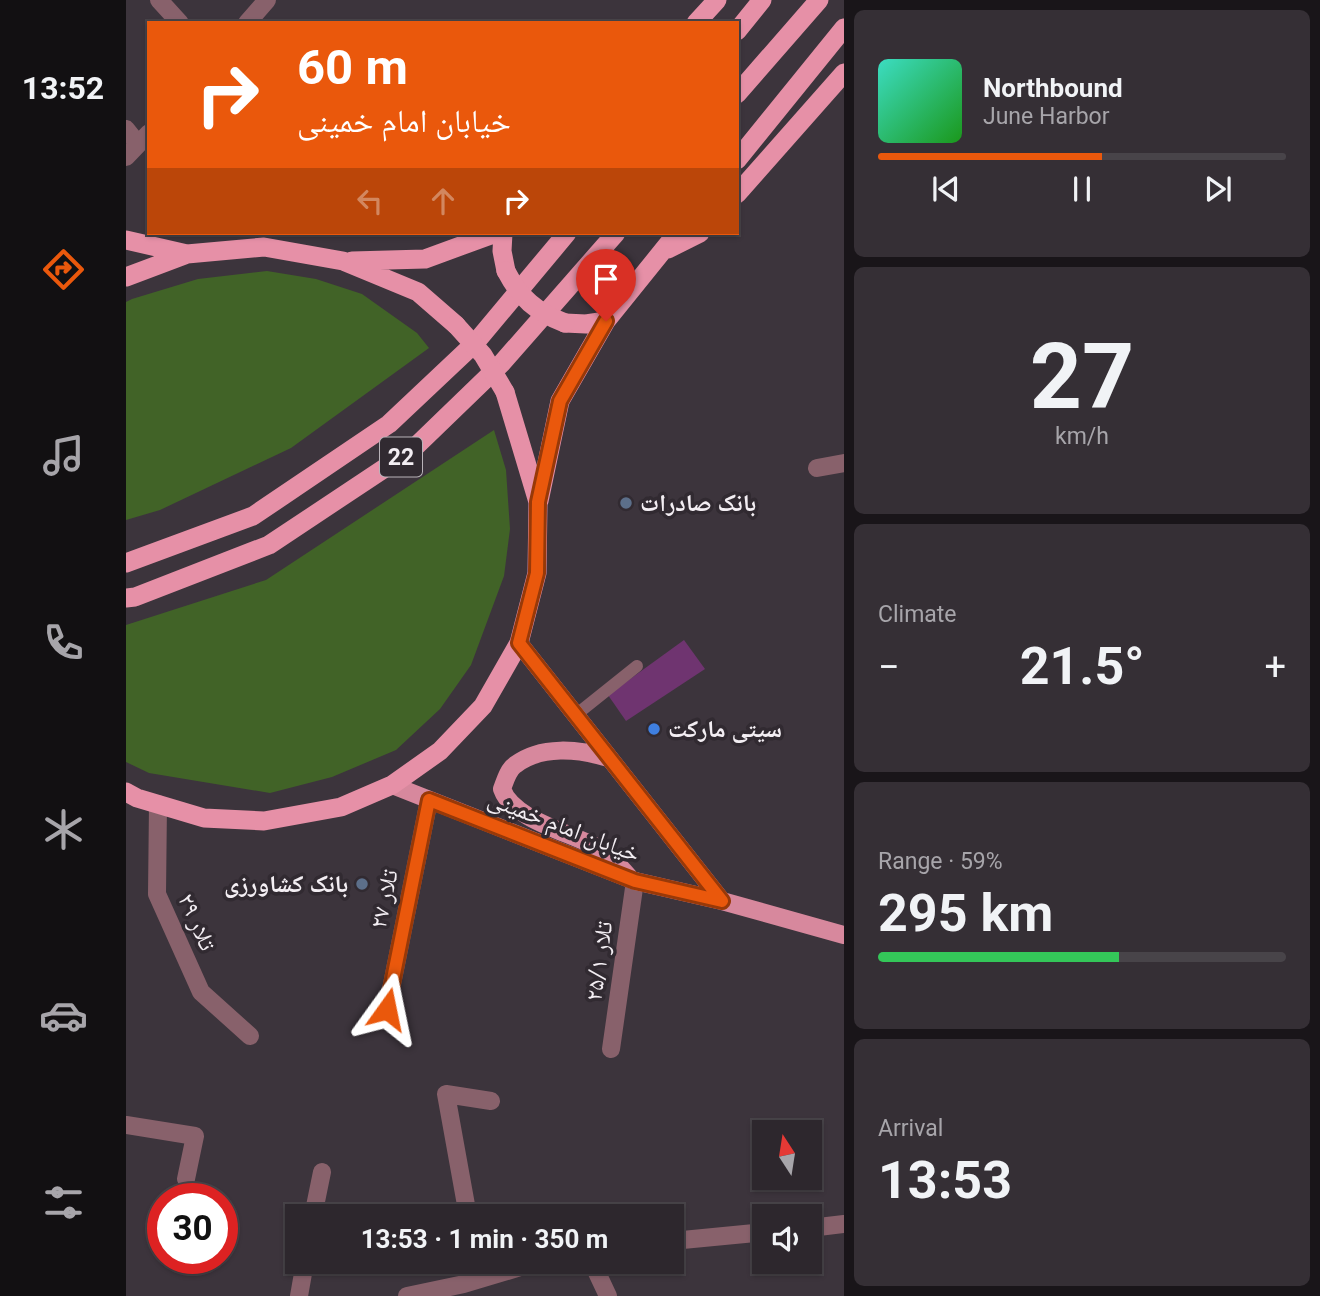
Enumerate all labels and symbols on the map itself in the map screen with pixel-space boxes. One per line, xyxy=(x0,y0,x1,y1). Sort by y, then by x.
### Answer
pin xyxy=(576,249,636,321)
road number: 22 xyxy=(380,438,422,477)
place label: بانک صادرات xyxy=(640,489,756,517)
marker: بانک صادرات xyxy=(618,495,634,511)
place label: سیتی مارکت xyxy=(668,715,782,743)
marker: سیتی مارکت xyxy=(646,721,662,737)
street label: خیابان امام خمینی xyxy=(483,784,644,870)
street label: تلار ۲۷ xyxy=(364,867,404,931)
place label: بانک کشاورزی xyxy=(224,870,348,898)
marker: بانک کشاورزی xyxy=(354,876,370,892)
street label: تلار ۲۹ xyxy=(172,889,222,955)
street label: تلار ۲۵/۱ xyxy=(580,919,618,1003)
position arrow xyxy=(350,972,424,1046)
north arrow xyxy=(752,1120,822,1190)
speed limit sign: 30 xyxy=(147,1183,238,1274)

